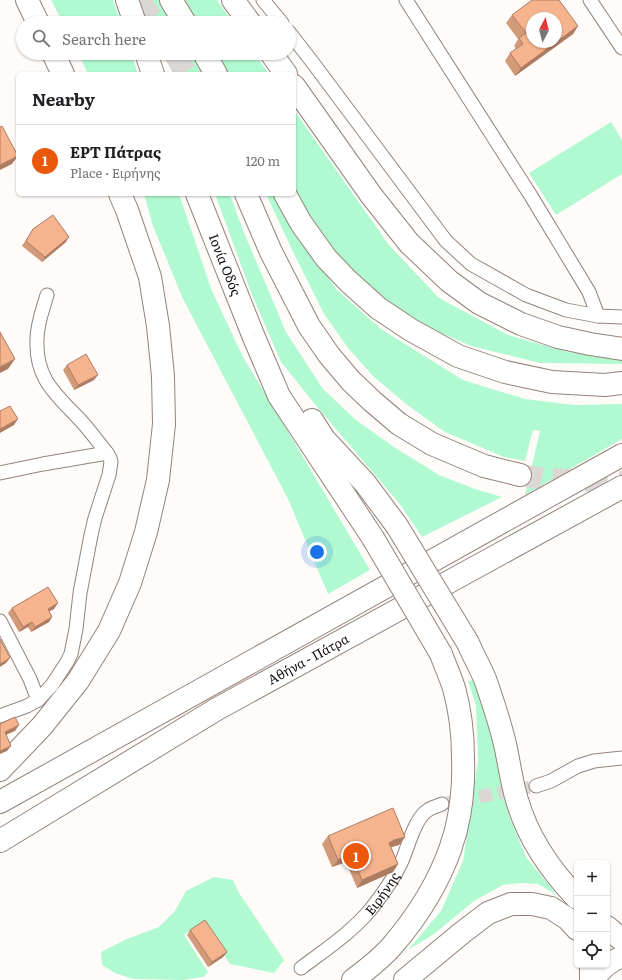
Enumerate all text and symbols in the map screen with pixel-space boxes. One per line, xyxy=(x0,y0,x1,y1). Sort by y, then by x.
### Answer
north arrow xyxy=(526,12,562,48)
search box xyxy=(16,16,296,60)
icon: search xyxy=(30,27,52,49)
text: Search here xyxy=(62,27,146,50)
text: Nearby xyxy=(32,86,95,111)
text: ΕΡΤ Πάτρας xyxy=(70,140,161,163)
text: 1 xyxy=(42,151,48,170)
text: 120 m xyxy=(245,151,280,170)
text: Place · Ειρήνης xyxy=(70,163,161,182)
street label: Ιονία Οδός xyxy=(205,231,247,299)
your location xyxy=(307,542,327,562)
street label: Αθήνα - Πάτρα xyxy=(264,629,352,689)
pin: 1 xyxy=(343,841,369,871)
map controls xyxy=(574,860,610,968)
button: + xyxy=(574,860,610,896)
street label: Ειρήνης xyxy=(360,868,404,919)
button: − xyxy=(574,896,610,932)
button: locate xyxy=(574,932,610,968)

